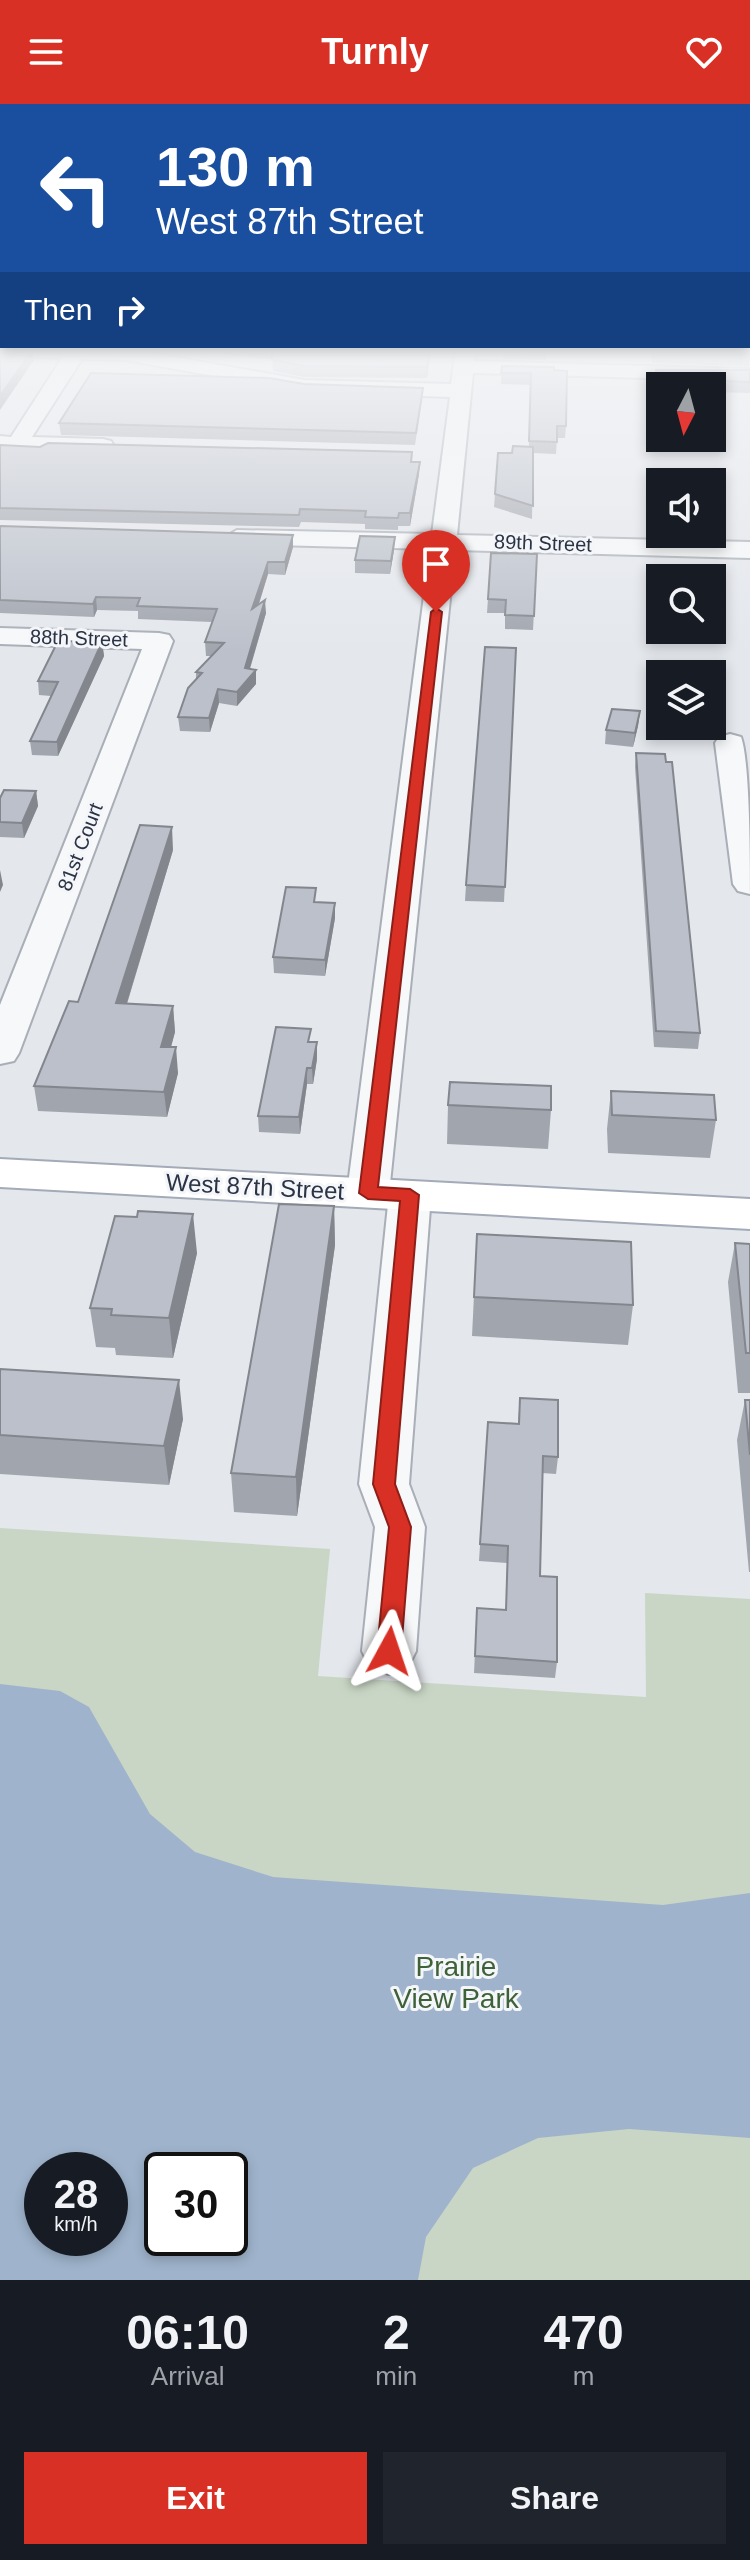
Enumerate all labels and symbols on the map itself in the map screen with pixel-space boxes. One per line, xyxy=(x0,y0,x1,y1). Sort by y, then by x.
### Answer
north arrow xyxy=(646,372,726,452)
pin xyxy=(402,530,470,612)
street label: 89th Street xyxy=(494,530,593,556)
street label: 88th Street xyxy=(30,625,129,651)
street label: 81st Court xyxy=(53,800,107,894)
street label: West 87th Street xyxy=(165,1168,345,1205)
position arrow xyxy=(347,1609,431,1693)
park label: Prairie View Park xyxy=(393,1951,520,2014)
speed limit sign: 30 xyxy=(144,2152,248,2256)

